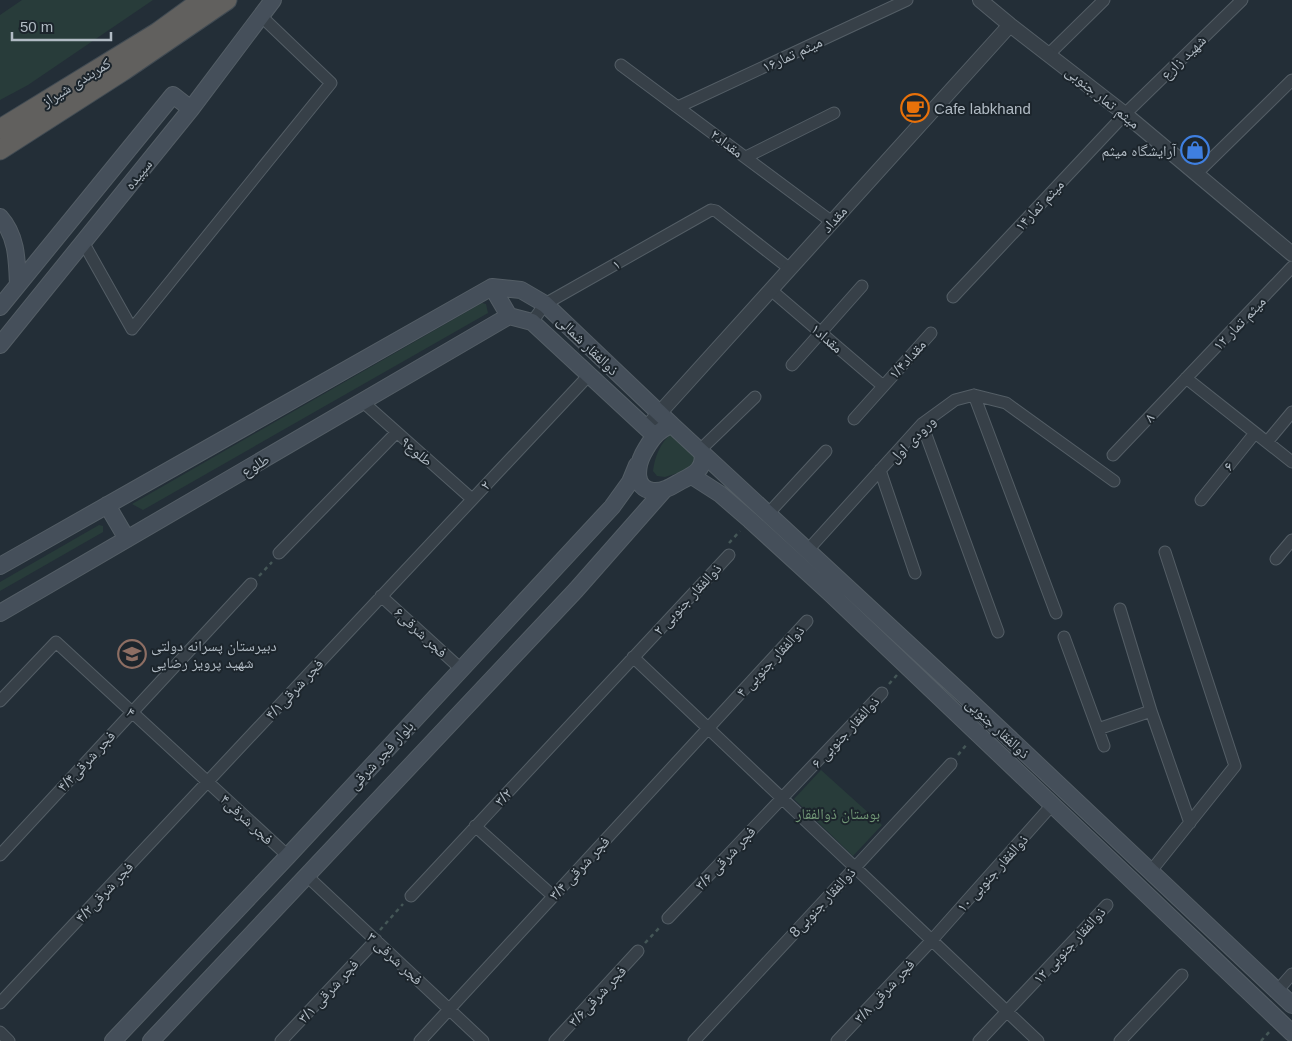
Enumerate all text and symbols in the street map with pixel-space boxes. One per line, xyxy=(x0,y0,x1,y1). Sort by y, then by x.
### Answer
scale bar xyxy=(12,10,111,42)
text: 50 m xyxy=(20,18,53,35)
street label: شهید زارع xyxy=(1157,31,1211,84)
street label: میثم تمار۱۶ xyxy=(759,33,826,77)
street label: کمربندی شیراز xyxy=(37,54,115,112)
street label: میثم تمار جنوبی xyxy=(1061,62,1144,134)
cafe icon: Cafe labkhand xyxy=(900,93,930,123)
place label: Cafe labkhand xyxy=(934,100,1031,117)
street label: مقداد۲ xyxy=(707,125,747,161)
shop icon: آرایشگاه میثم xyxy=(1180,135,1210,165)
place label: آرایشگاه میثم xyxy=(1101,142,1177,161)
street label: سپیده xyxy=(121,155,156,193)
street label: میثم تمار۱۴ xyxy=(1011,176,1069,236)
street label: مقداد xyxy=(818,202,850,236)
street label: ۱ xyxy=(609,255,623,273)
street label: میثم تمار ۱۲ xyxy=(1209,292,1270,355)
street label: ذوالفقار شمالی xyxy=(552,312,622,380)
street label: مقداد۱ xyxy=(808,320,846,356)
street label: مقداد۱/۴ xyxy=(885,336,929,382)
street label: ۸ xyxy=(1140,409,1158,425)
street label: ورودی اول xyxy=(885,412,940,467)
street label: طلوع۹ xyxy=(396,433,436,471)
street label: طلوع xyxy=(238,450,273,482)
street label: ۶ xyxy=(1219,458,1237,474)
street label: ۲ xyxy=(476,477,494,493)
street label: ۲ ذوالفقار جنوبی xyxy=(650,560,726,640)
street label: فجر شرقی۶ xyxy=(390,603,451,662)
street label: ۴ ذوالفقار جنوبی xyxy=(733,622,809,702)
place label: دبیرستان پسرانه دولتی شهید پرویز رضایی xyxy=(151,637,277,673)
school or university icon: دبیرستان پسرانه دولتی شهید پرویز رضایی xyxy=(117,639,147,669)
street label: فجر شرقی۴/۱ xyxy=(262,655,328,724)
street label: ۶ ذوالفقار جنوبی xyxy=(808,693,884,773)
street label: ذوالفقار جنوبی xyxy=(961,694,1033,763)
street label: ۴ xyxy=(123,703,139,721)
street label: بلوار فجر شرقی xyxy=(345,717,418,794)
street label: فجر شرقی۴/۴ xyxy=(54,727,120,796)
street label: ۳/۲ xyxy=(491,785,515,809)
street label: فجر شرقی۴ xyxy=(216,790,277,849)
park label: بوستان ذوالفقار xyxy=(795,805,880,824)
street label: ۳/۶ فجر شرقی xyxy=(691,823,760,895)
street label: ۱۰ ذوالفقار جنوبی xyxy=(953,831,1033,917)
street label: ۳/۴ فجر شرقی xyxy=(545,833,614,905)
street label: فجر شرقی۴/۲ xyxy=(72,858,138,927)
street label: 8ذوالفقار جنوبی xyxy=(785,864,860,942)
street label: ۱۲ ذوالفقار جنوبی xyxy=(1029,903,1110,988)
street label: ۳ فجر شرقی xyxy=(362,928,426,990)
street label: ۳/۱ فجر شرقی xyxy=(294,956,363,1028)
street label: ۳/۸ فجر شرقی xyxy=(850,956,919,1028)
street label: فجر شرقی۳/۶ xyxy=(565,962,631,1031)

